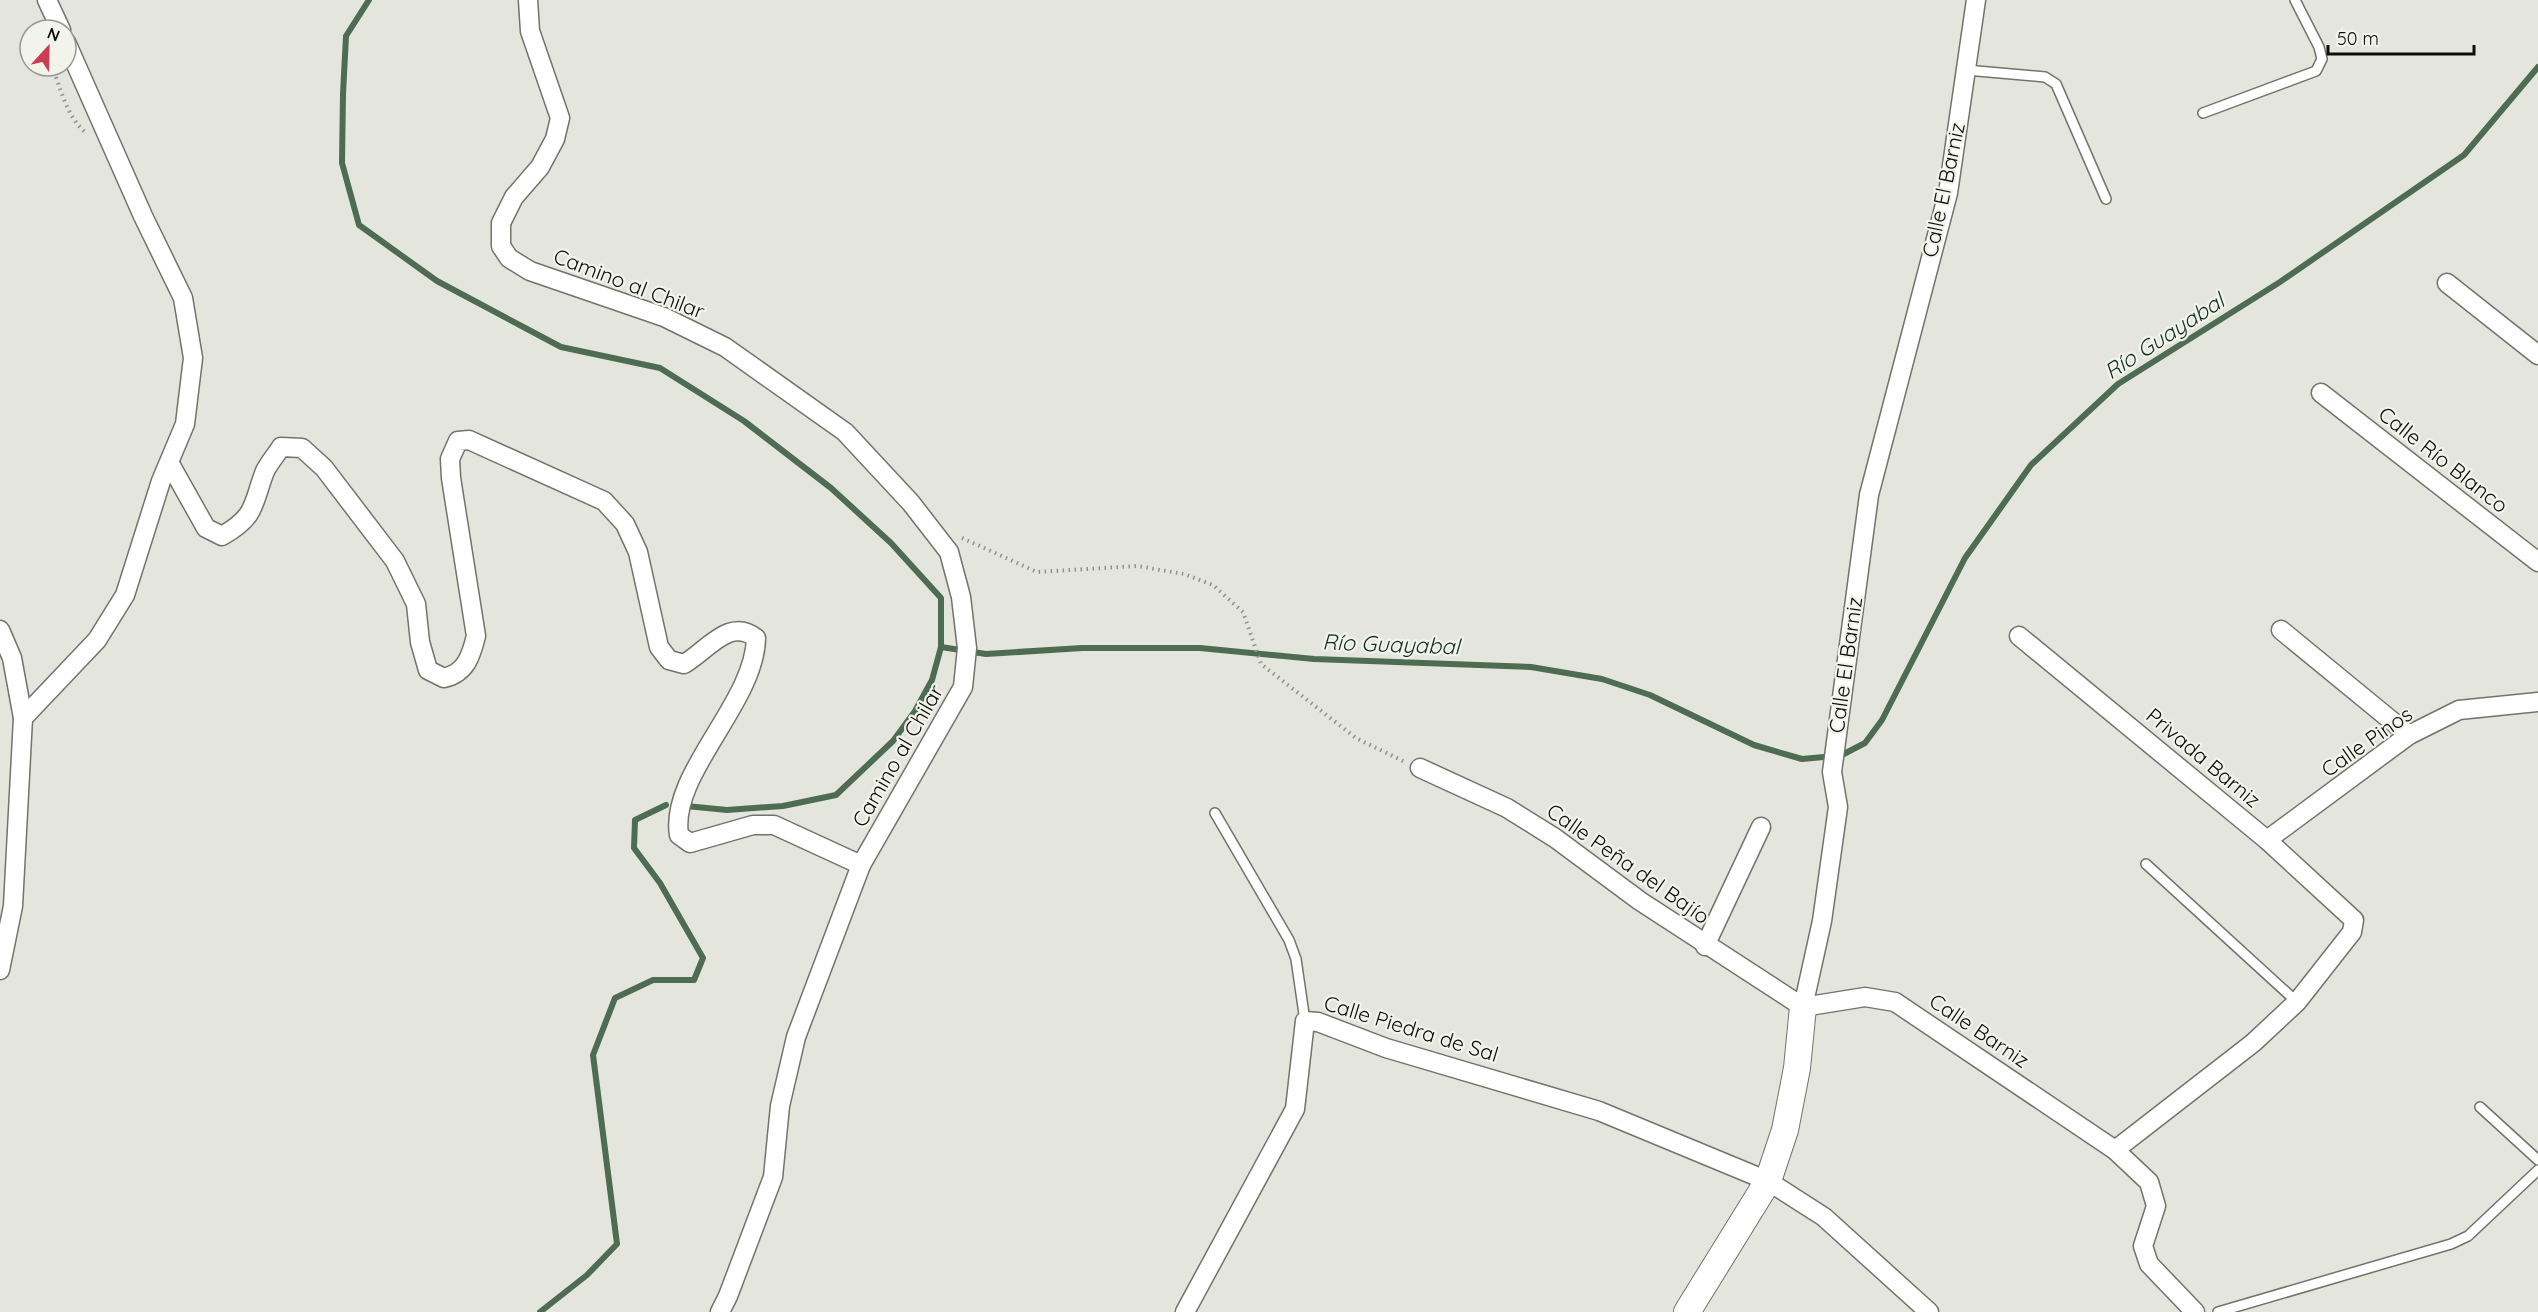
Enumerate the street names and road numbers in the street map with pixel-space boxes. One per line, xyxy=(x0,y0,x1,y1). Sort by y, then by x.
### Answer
street label: Calle El Barniz xyxy=(1916,120,1970,260)
street label: Camino al Chilar xyxy=(550,242,709,324)
street label: Calle Río Blanco xyxy=(2374,401,2514,518)
street label: Calle El Barniz xyxy=(1823,595,1867,735)
street label: Camino al Chilar xyxy=(846,680,948,831)
street label: Calle Pinos xyxy=(2316,700,2417,782)
street label: Privada Barniz xyxy=(2141,702,2266,813)
street label: Calle Peña del Bajío xyxy=(1542,797,1715,929)
street label: Calle Barniz xyxy=(1925,987,2034,1073)
street label: Calle Piedra de Sal xyxy=(1321,989,1502,1067)

